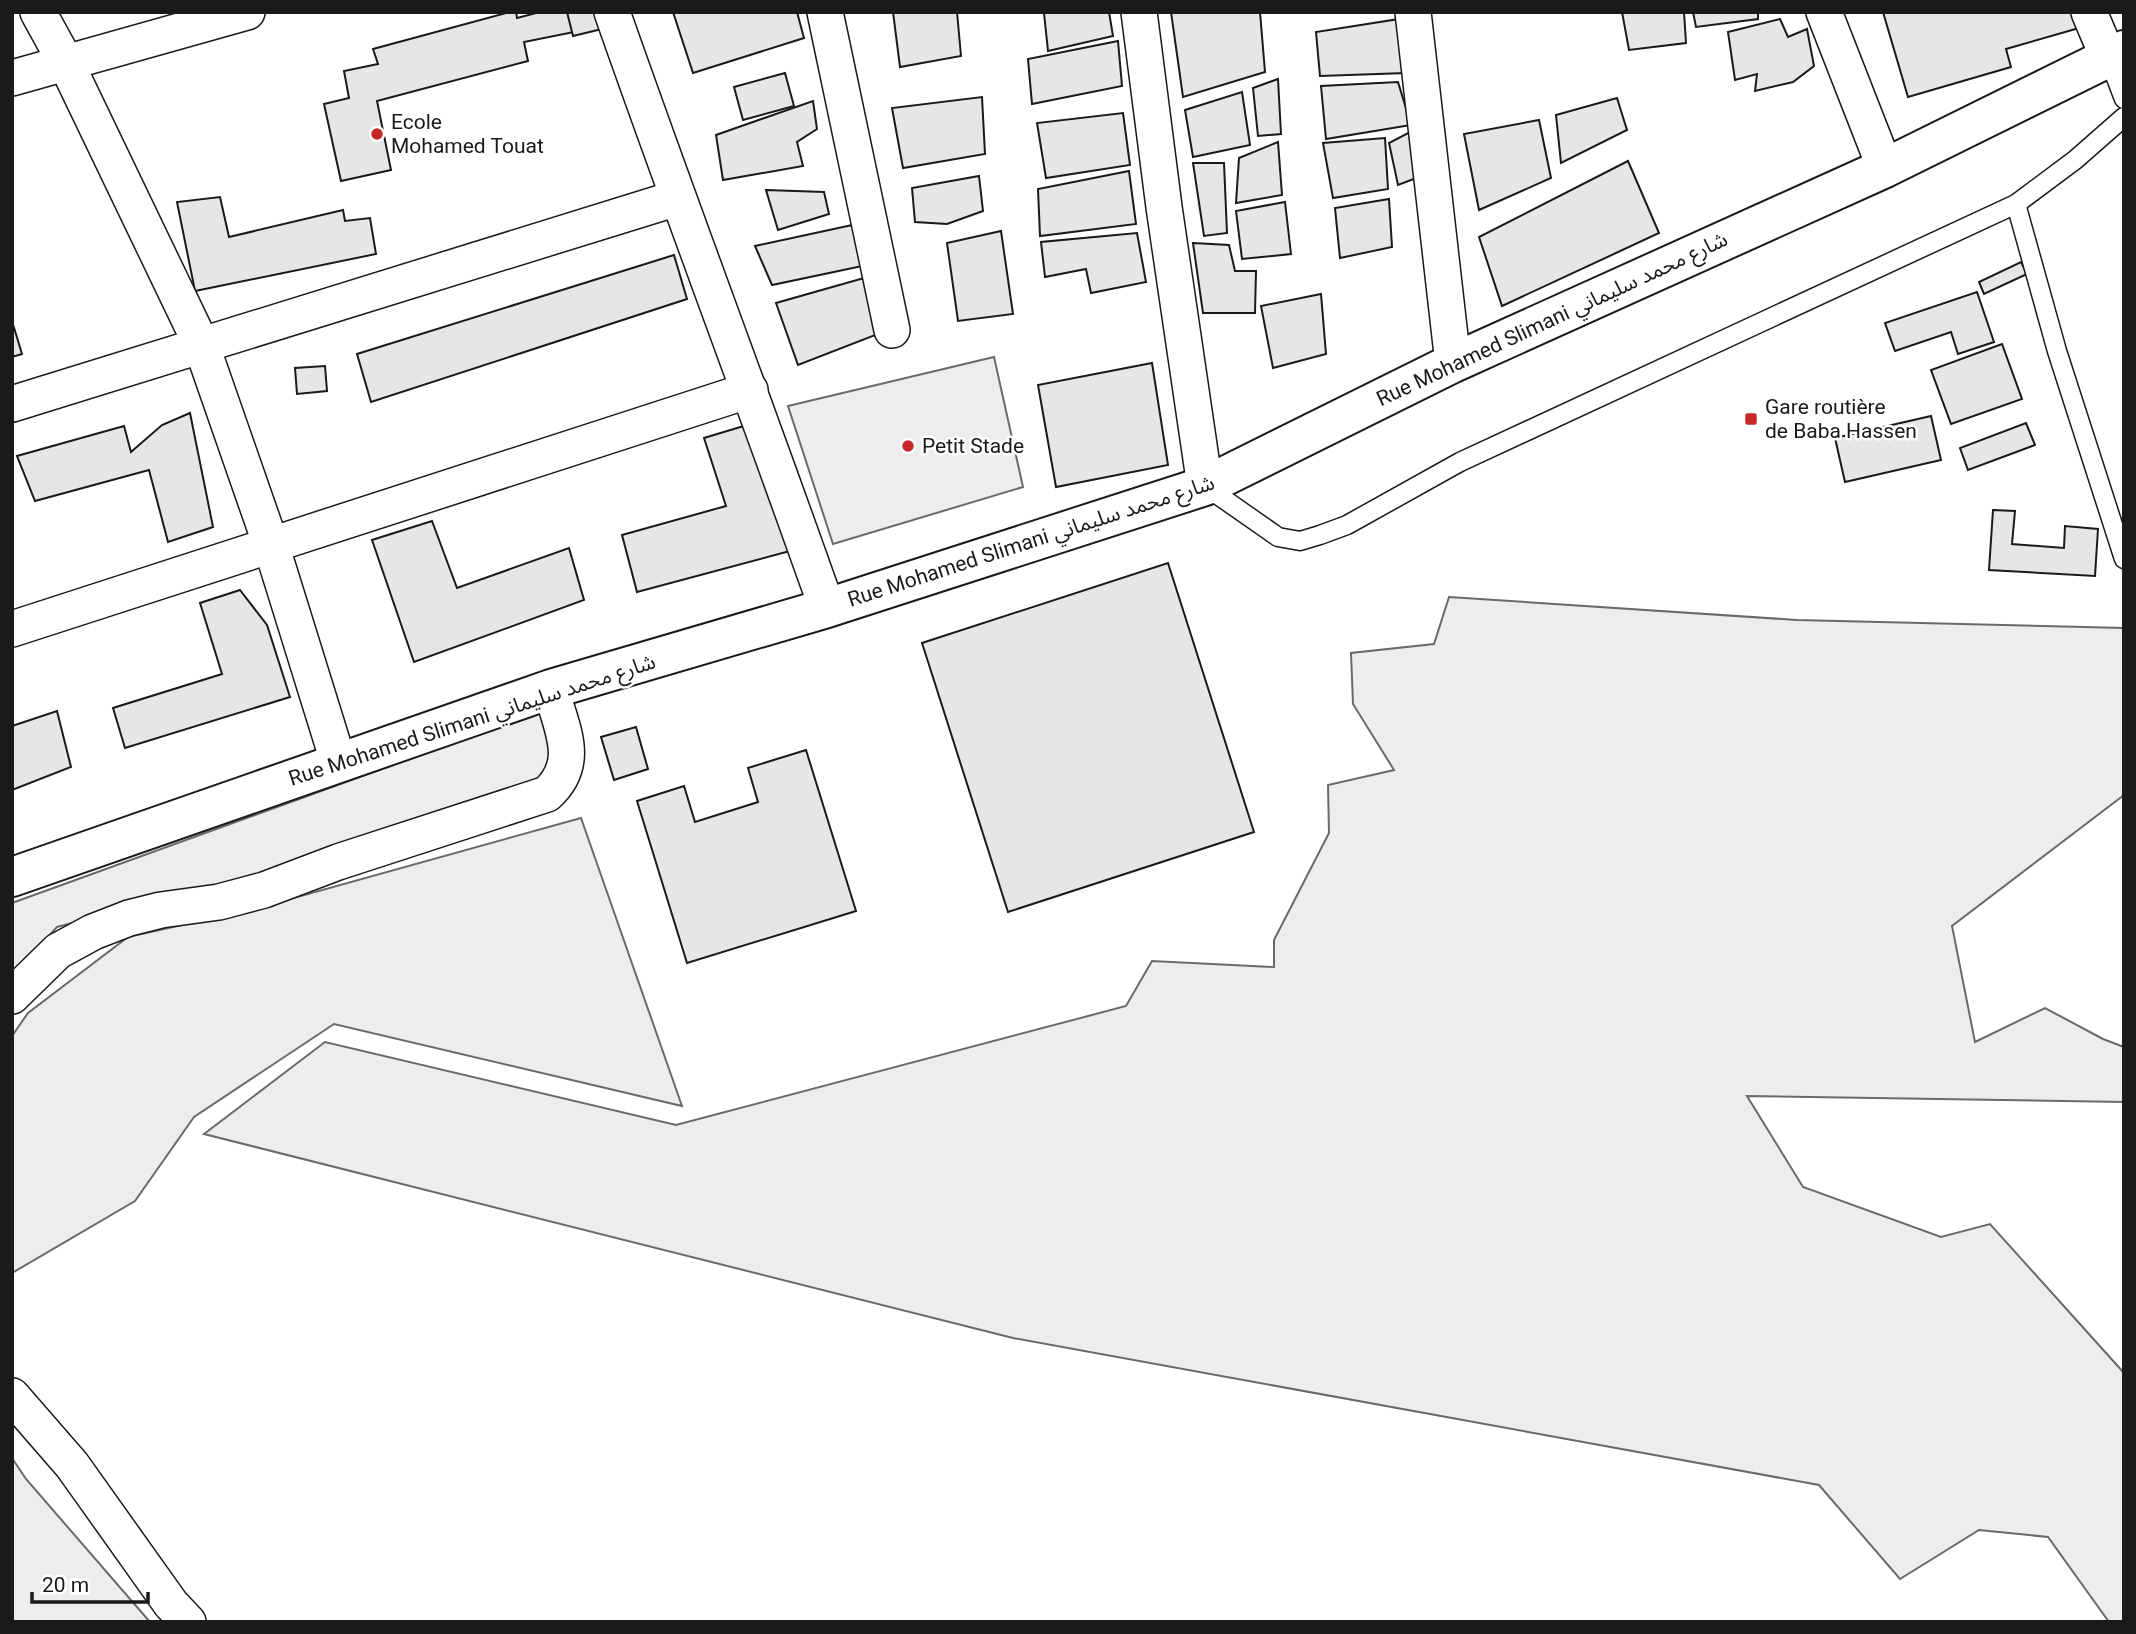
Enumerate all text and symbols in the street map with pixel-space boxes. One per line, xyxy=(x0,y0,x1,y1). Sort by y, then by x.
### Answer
place label: Ecole Mohamed Touat xyxy=(391,110,544,158)
marker: Ecole Mohamed Touat xyxy=(369,126,385,142)
street label: Rue Mohamed Slimani شارع محمد سليماني xyxy=(1373,227,1733,415)
place label: Gare routière de Baba Hassen xyxy=(1765,395,1917,443)
marker: Gare routière de Baba Hassen xyxy=(1743,411,1759,427)
place label: Petit Stade xyxy=(922,434,1024,458)
marker: Petit Stade xyxy=(900,438,916,454)
street label: Rue Mohamed Slimani شارع محمد سليماني xyxy=(845,470,1219,615)
street label: Rue Mohamed Slimani شارع محمد سليماني xyxy=(286,649,660,794)
scale bar xyxy=(32,1560,147,1604)
text: 20 m xyxy=(42,1573,89,1597)

